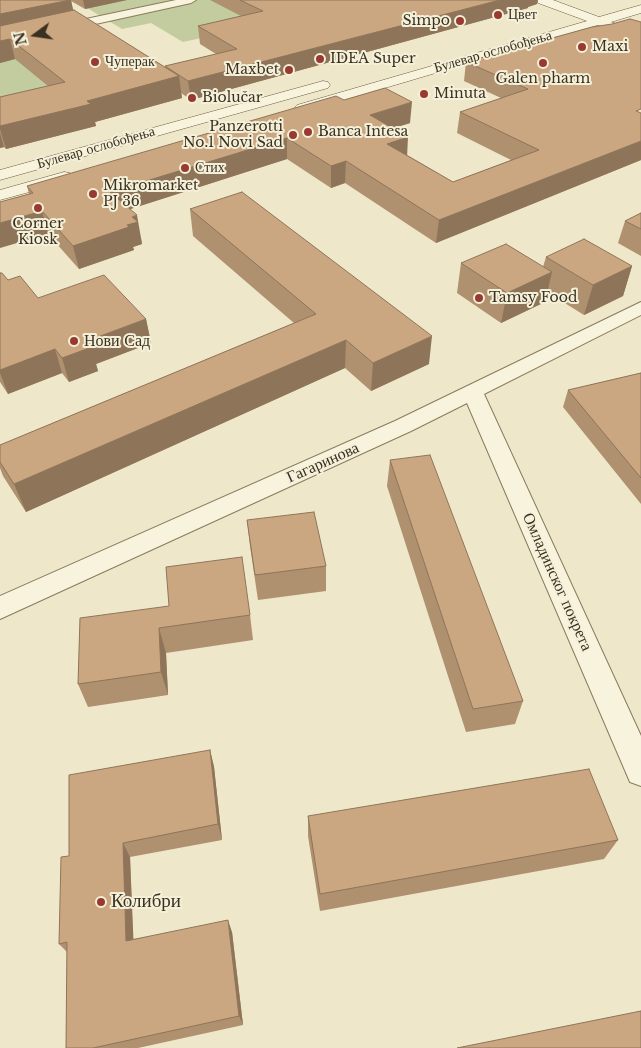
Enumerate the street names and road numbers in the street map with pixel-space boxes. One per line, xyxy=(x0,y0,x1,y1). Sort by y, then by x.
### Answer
street label: Булевар ослобођења xyxy=(432,27,554,77)
street label: Булевар ослобођења xyxy=(35,123,157,173)
street label: Гагаринова xyxy=(284,439,362,487)
street label: Омладинског покрета xyxy=(518,510,596,654)

